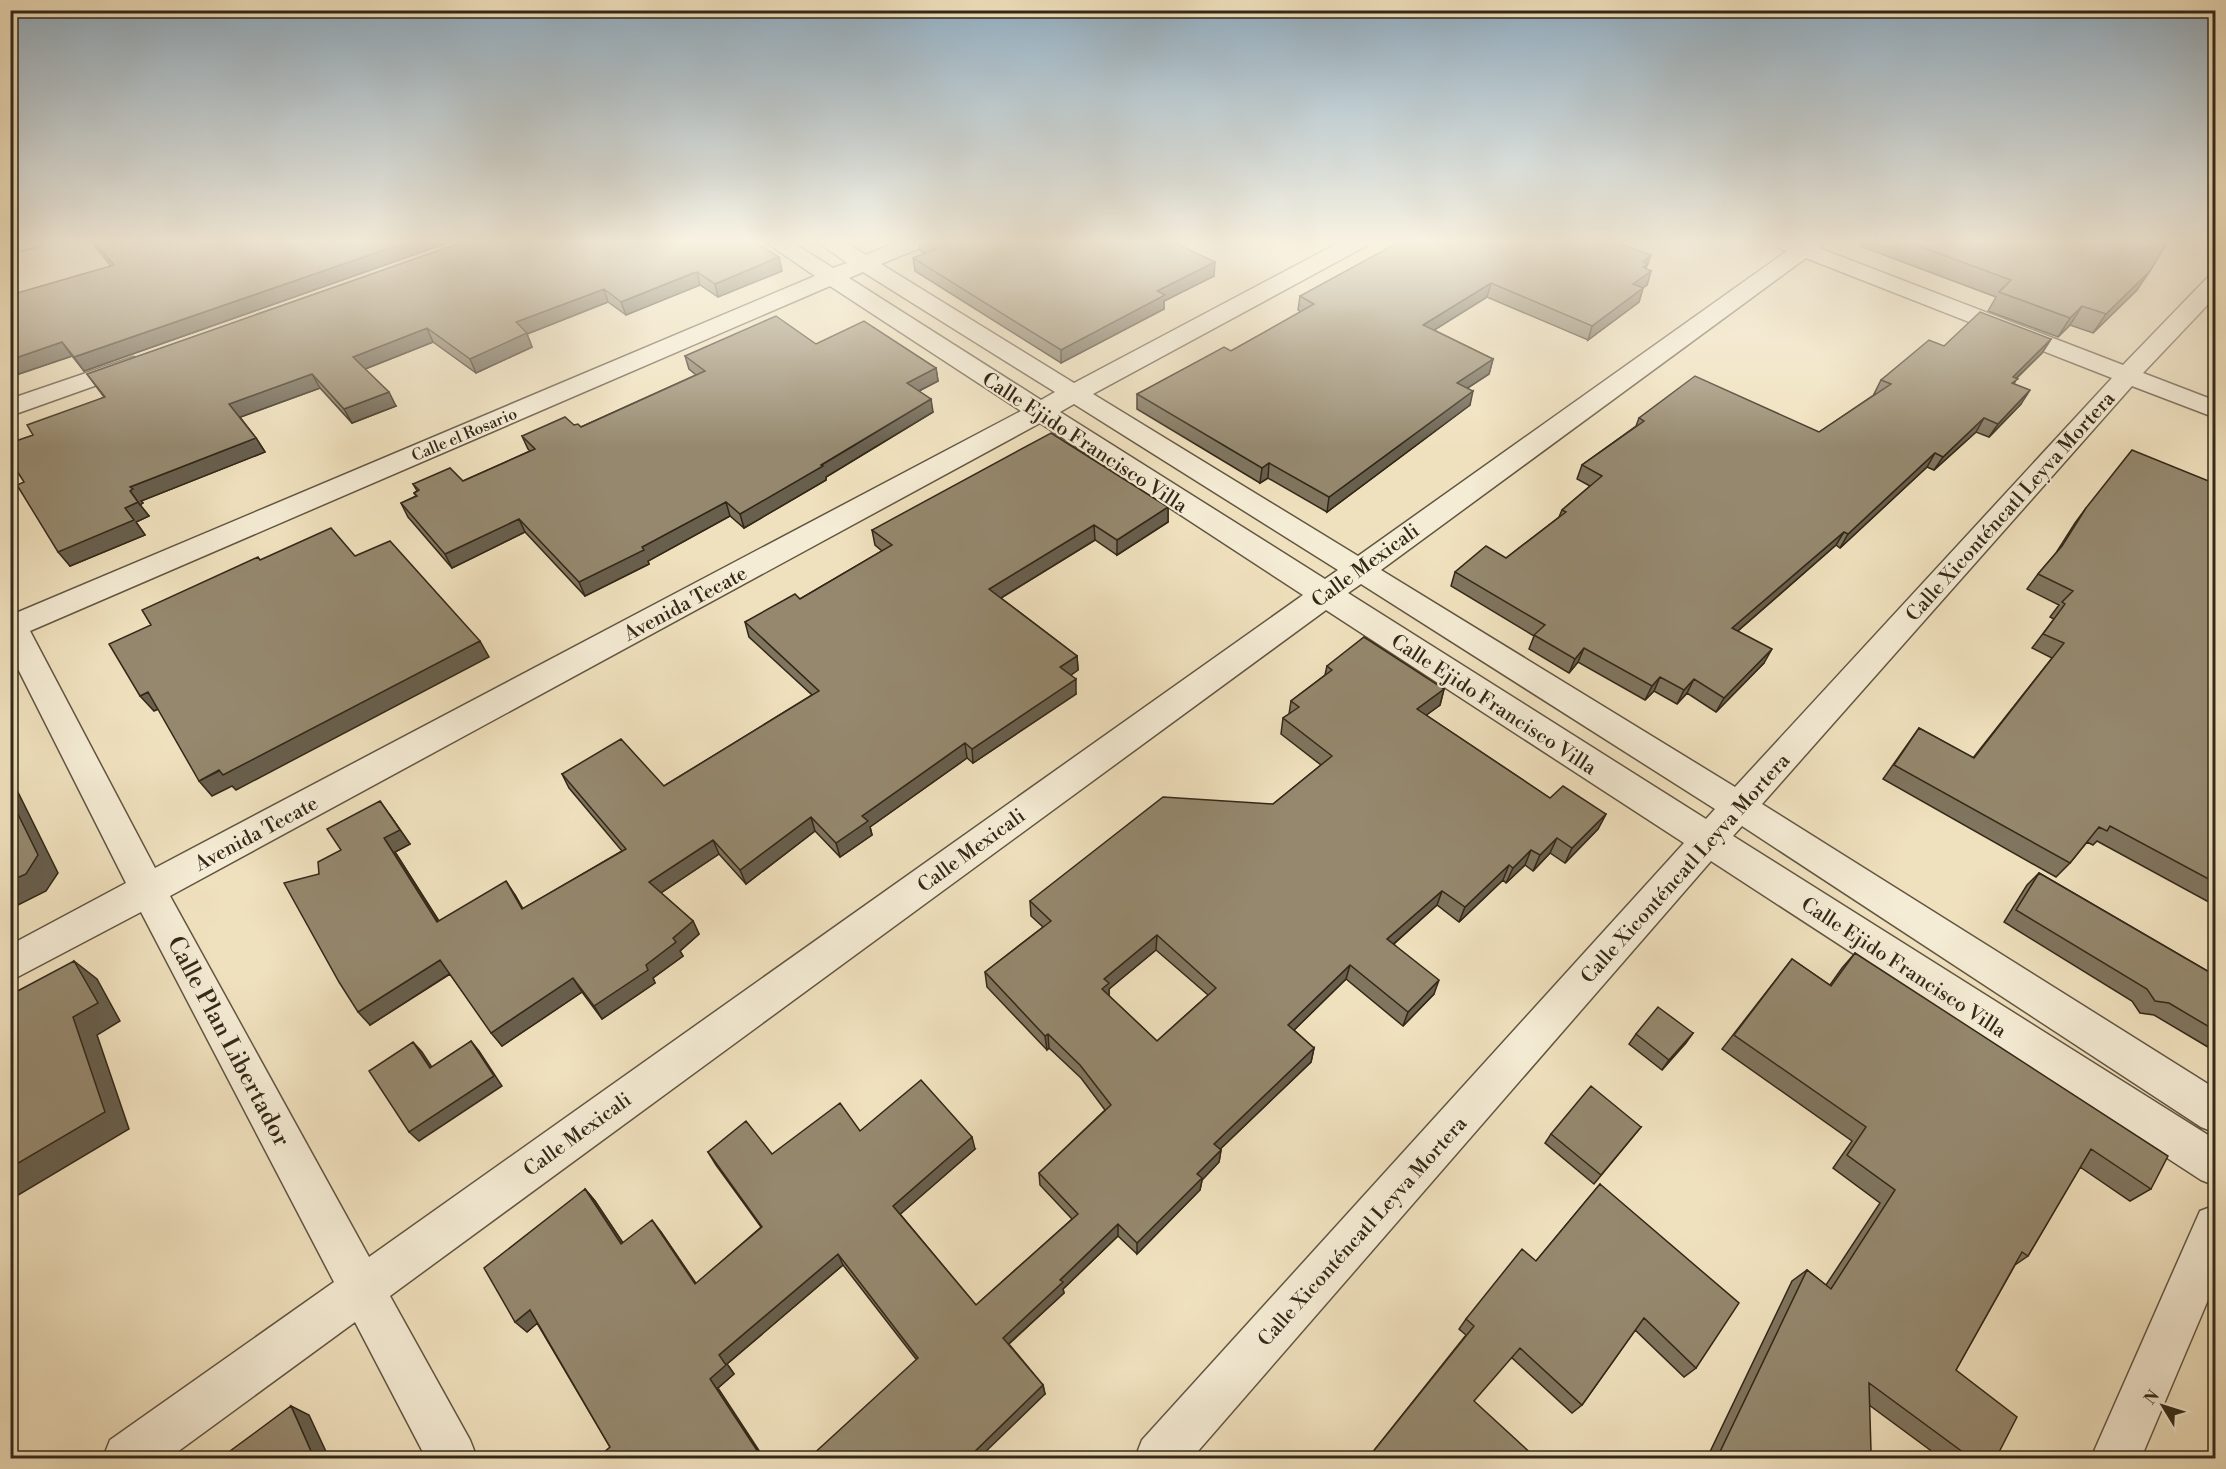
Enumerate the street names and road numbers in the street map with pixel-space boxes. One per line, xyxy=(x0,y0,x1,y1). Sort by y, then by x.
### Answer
street label: Calle Ejido Francisco Villa xyxy=(977,367,1192,520)
street label: Calle Xiconténcatl Leyva Mortera xyxy=(1901,386,2122,627)
street label: Calle el Rosario xyxy=(409,404,520,466)
street label: Calle Mexicali xyxy=(1307,519,1425,614)
street label: Avenida Tecate xyxy=(619,561,752,648)
street label: Calle Ejido Francisco Villa xyxy=(1386,629,1601,782)
street label: Calle Xiconténcatl Leyva Mortera xyxy=(1576,748,1797,989)
street label: Avenida Tecate xyxy=(190,791,323,878)
street label: Calle Mexicali xyxy=(913,804,1031,899)
street label: Calle Ejido Francisco Villa xyxy=(1796,892,2011,1045)
street label: Calle Plan Libertador xyxy=(160,931,296,1152)
street label: Calle Mexicali xyxy=(519,1088,637,1183)
street label: Calle Xiconténcatl Leyva Mortera xyxy=(1253,1111,1474,1352)

